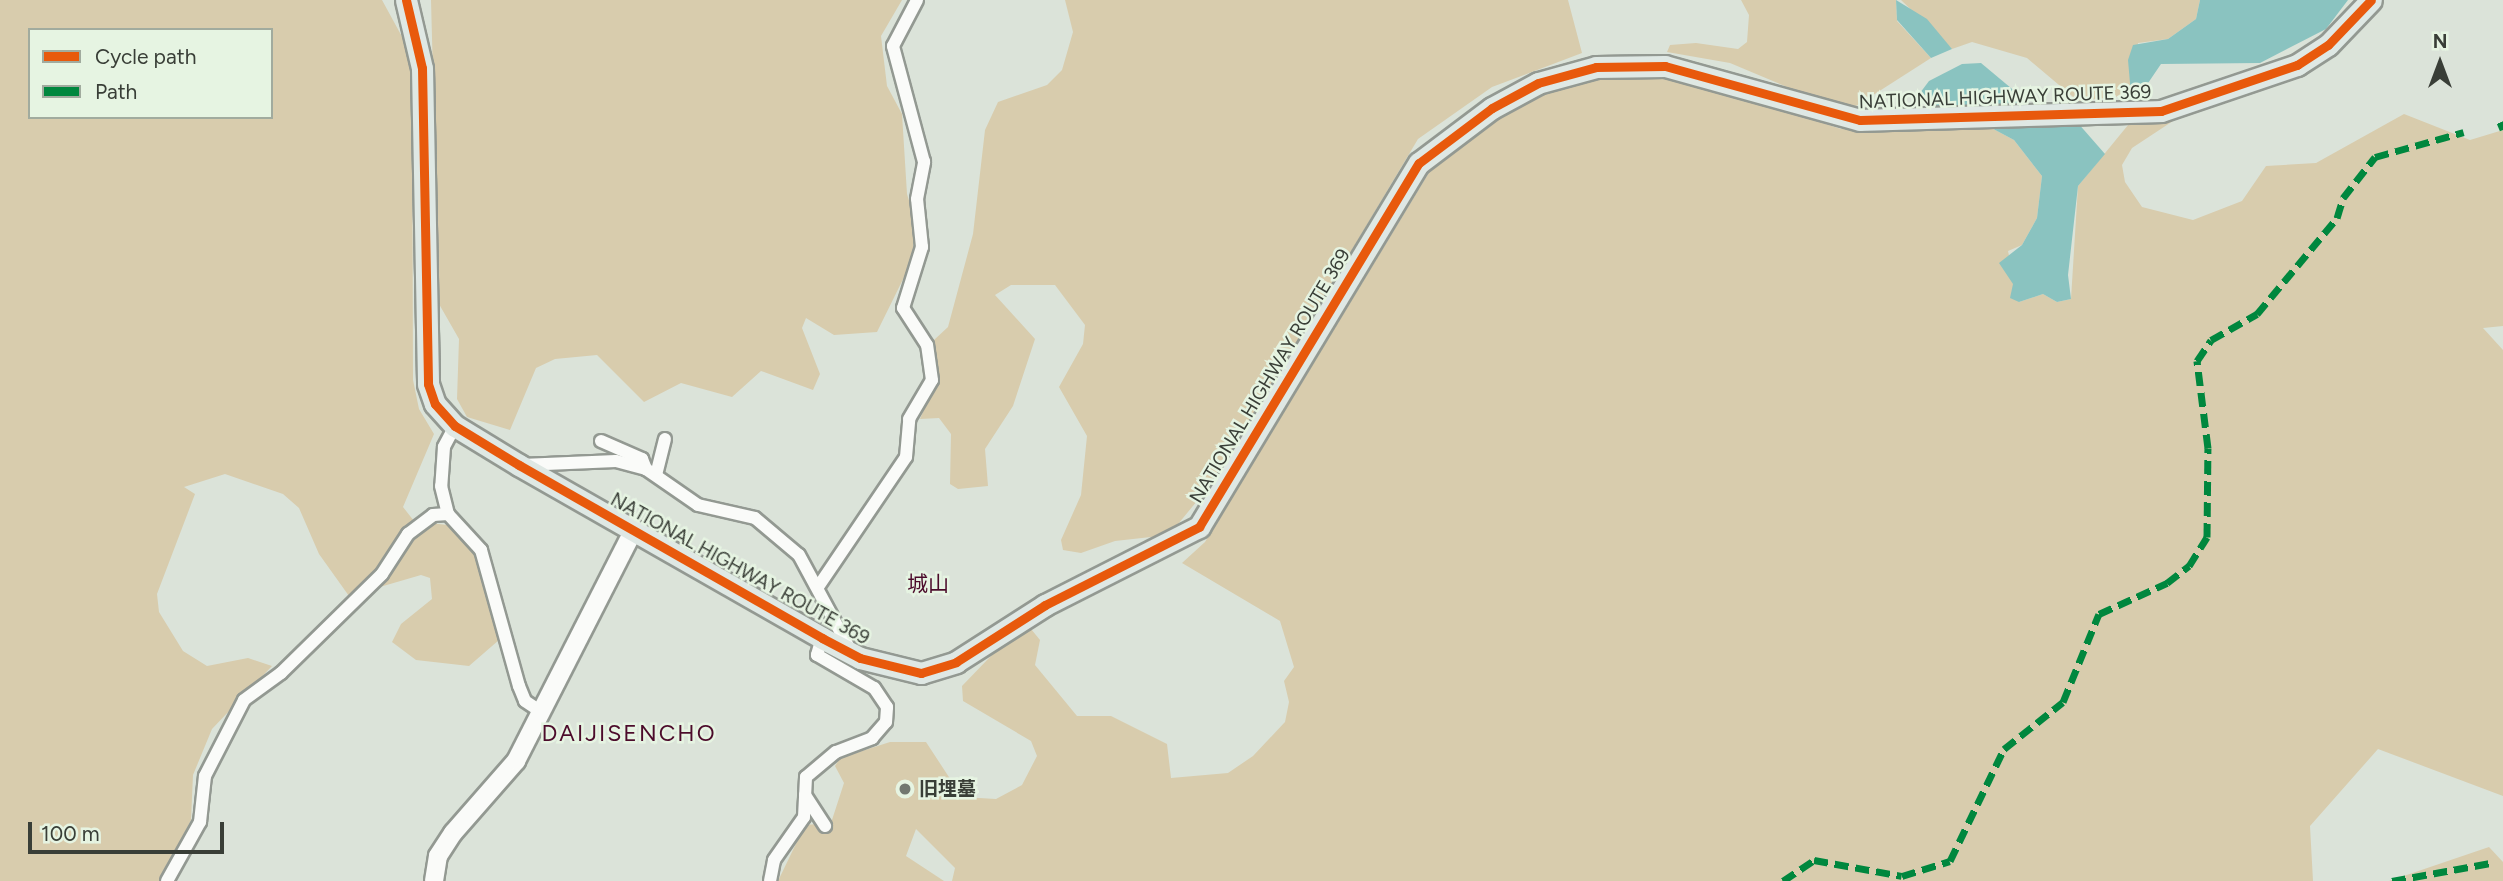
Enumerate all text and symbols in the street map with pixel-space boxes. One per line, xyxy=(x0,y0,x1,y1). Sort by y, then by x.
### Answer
legend xyxy=(28,28,273,119)
north arrow xyxy=(2405,28,2475,98)
text: N xyxy=(2433,30,2447,53)
text: Cycle path xyxy=(95,44,196,69)
text: Path xyxy=(95,79,137,104)
street label: NATIONAL HIGHWAY ROUTE 369 xyxy=(1858,81,2152,113)
street label: NATIONAL HIGHWAY ROUTE 369 xyxy=(1185,245,1355,507)
street label: NATIONAL HIGHWAY ROUTE 369 xyxy=(607,488,873,650)
district label: 城山 xyxy=(907,571,949,597)
district label: DAIJISENCHO xyxy=(543,719,715,747)
place label: 旧埋墓 xyxy=(919,778,976,800)
marker: 旧埋墓 xyxy=(897,781,913,797)
scale bar xyxy=(32,808,228,852)
text: 100 m xyxy=(41,821,100,846)

